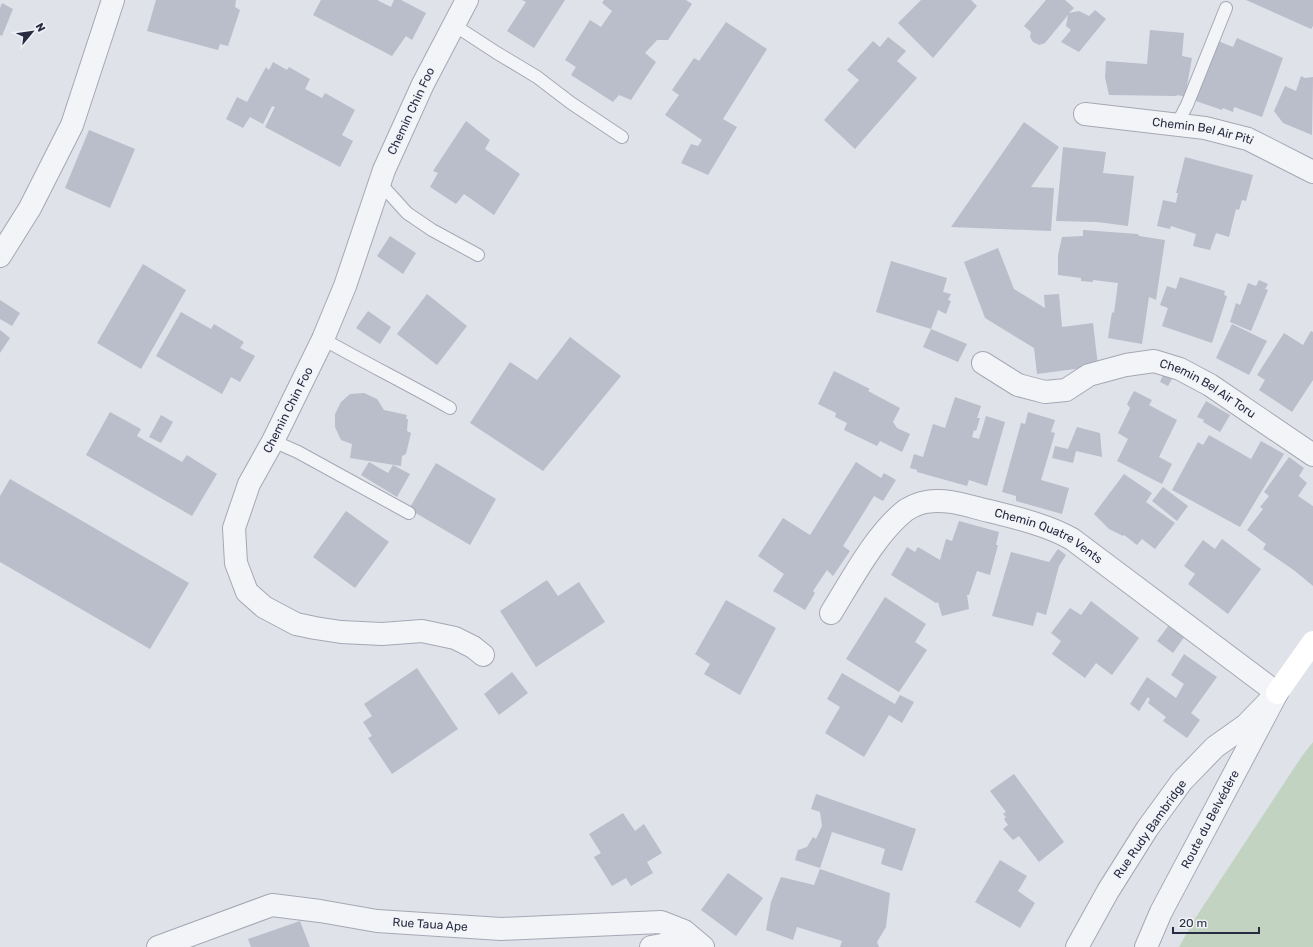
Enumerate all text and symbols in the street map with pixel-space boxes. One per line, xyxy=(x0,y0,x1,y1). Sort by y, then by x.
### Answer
north arrow xyxy=(12,12,52,52)
text: N xyxy=(33,21,48,34)
street label: Chemin Chin Foo xyxy=(385,65,437,157)
street label: Chemin Bel Air Piti xyxy=(1151,115,1256,148)
street label: Chemin Bel Air Toru xyxy=(1158,356,1258,421)
street label: Chemin Chin Foo xyxy=(260,364,316,455)
street label: Chemin Quatre Vents xyxy=(993,506,1105,566)
street label: Route du Belvédère xyxy=(1178,767,1242,871)
street label: Rue Rudy Bambridge xyxy=(1111,777,1189,881)
scale bar xyxy=(1173,909,1259,935)
street label: Rue Taua Ape xyxy=(392,915,468,934)
text: 20 m xyxy=(1179,916,1207,930)

